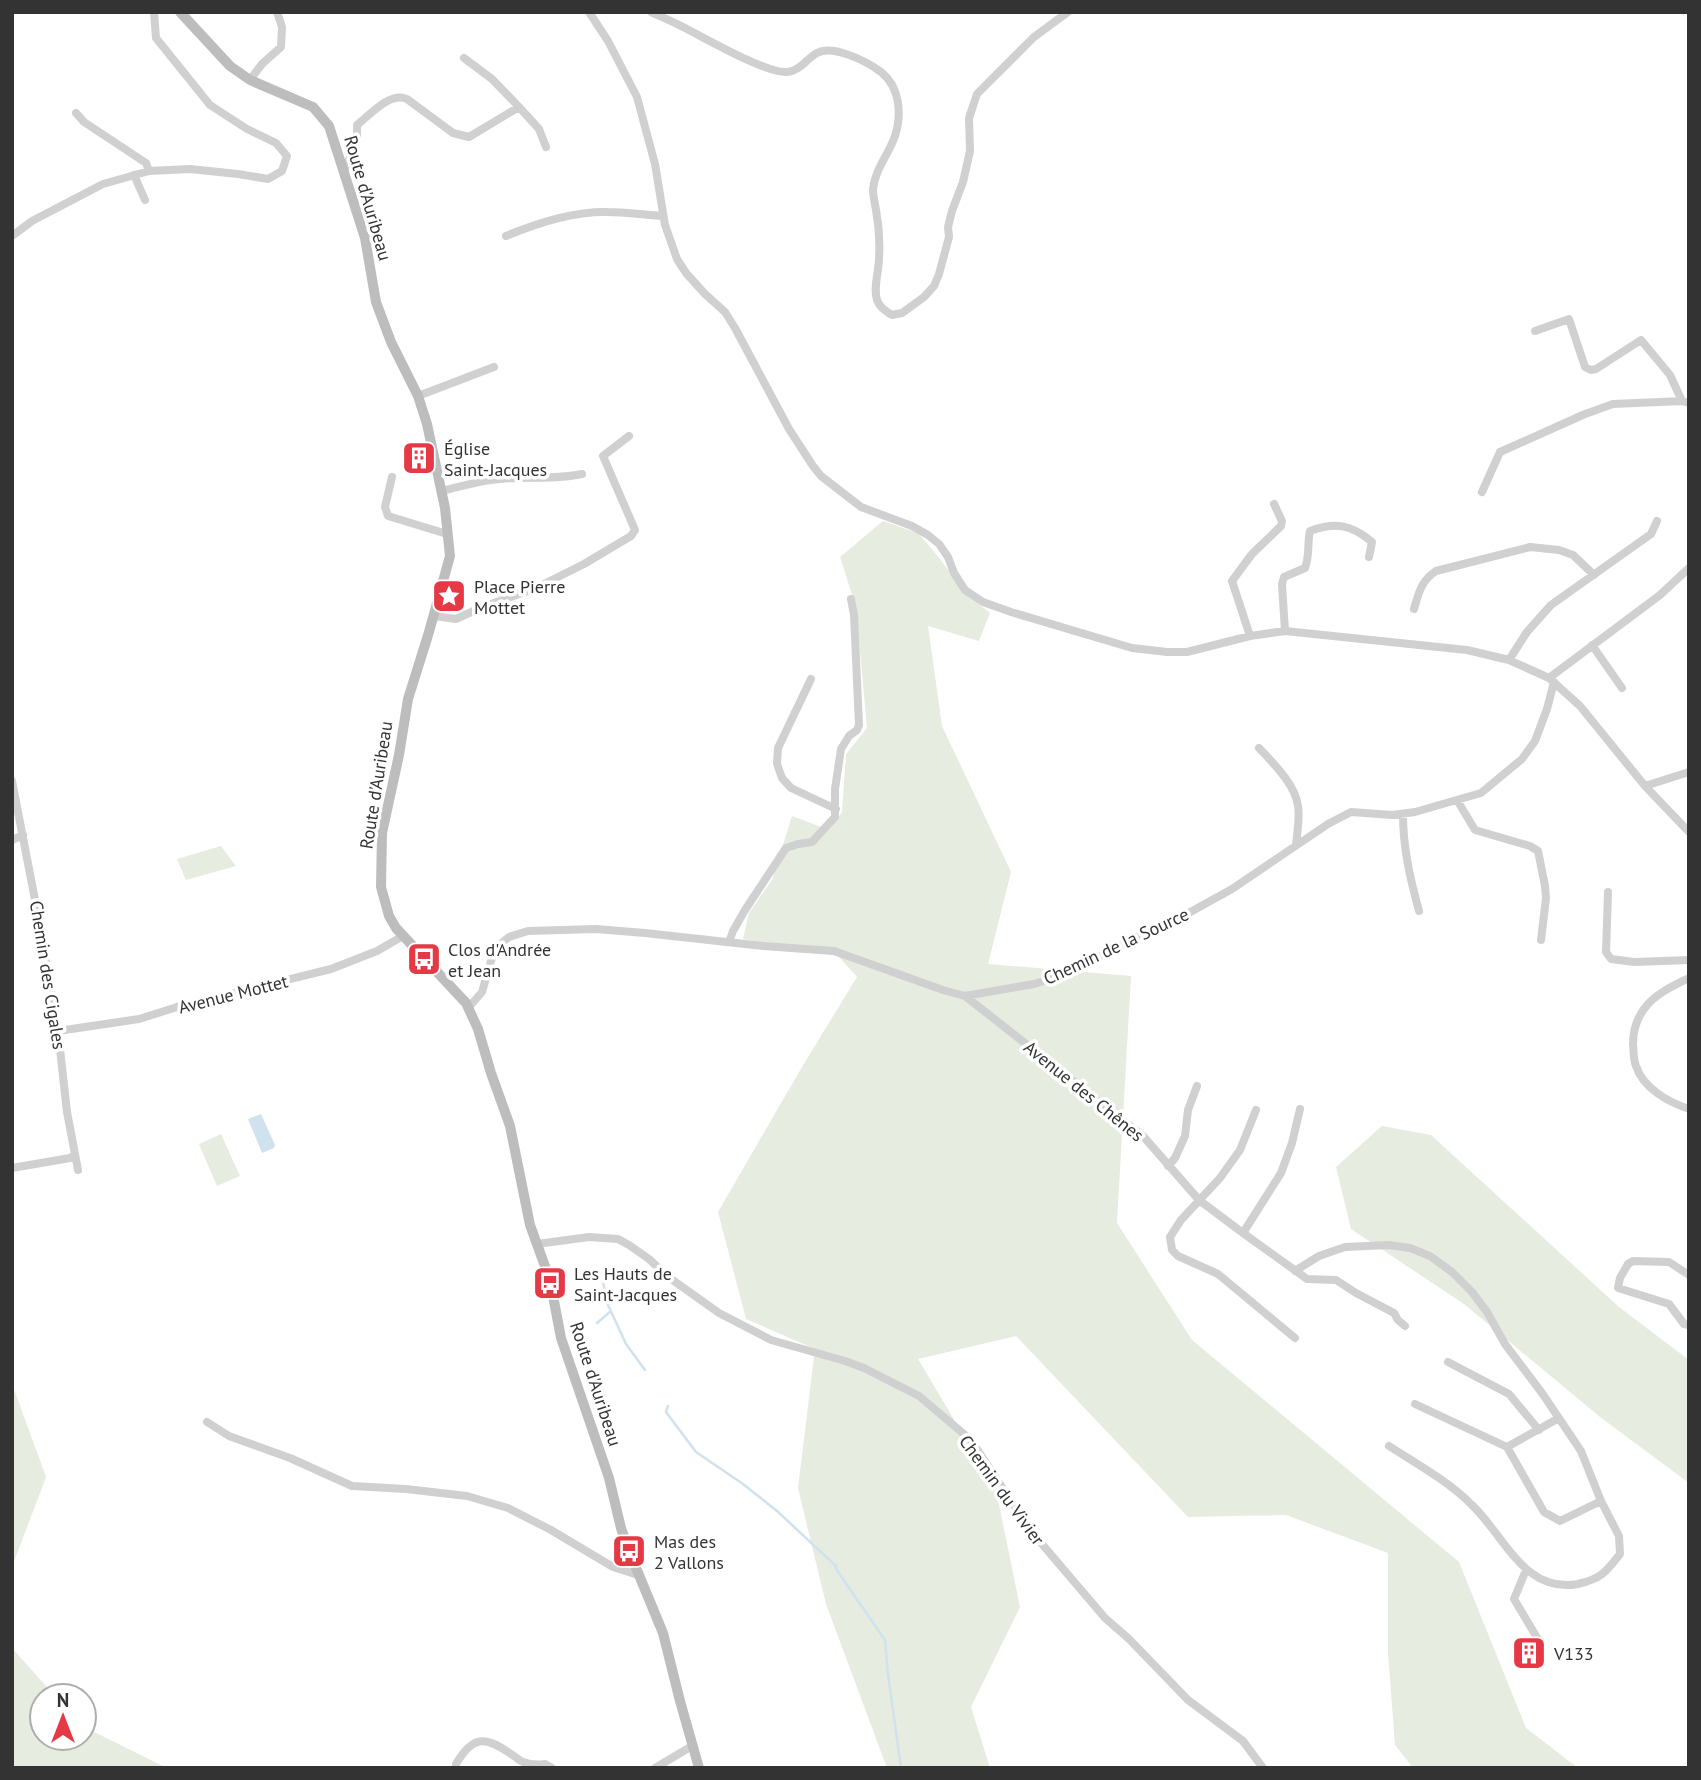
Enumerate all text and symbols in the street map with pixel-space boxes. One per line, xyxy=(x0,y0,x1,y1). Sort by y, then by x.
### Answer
street label: Route d'Auribeau xyxy=(339,133,397,263)
place label: Église Saint-Jacques xyxy=(444,437,547,481)
building icon: Église Saint-Jacques xyxy=(400,439,438,477)
place label: Place Pierre Mottet xyxy=(474,575,565,619)
place icon: Place Pierre Mottet xyxy=(430,577,468,615)
street label: Route d'Auribeau xyxy=(355,719,397,851)
street label: Chemin des Cigales xyxy=(25,899,71,1051)
street label: Chemin de la Source xyxy=(1040,902,1192,990)
place label: Clos d'Andrée et Jean xyxy=(448,938,551,982)
bus stop icon: Clos d'Andrée et Jean xyxy=(405,940,443,978)
street label: Avenue Mottet xyxy=(176,969,290,1019)
street label: Avenue des Chênes xyxy=(1019,1035,1149,1147)
place label: Les Hauts de Saint-Jacques xyxy=(574,1262,677,1306)
bus stop icon: Les Hauts de Saint-Jacques xyxy=(531,1264,569,1302)
street label: Route d'Auribeau xyxy=(565,1319,627,1449)
street label: Chemin du Vivier xyxy=(954,1430,1050,1550)
place label: Mas des 2 Vallons xyxy=(654,1530,724,1574)
bus stop icon: Mas des 2 Vallons xyxy=(610,1532,648,1570)
building icon: V133 xyxy=(1510,1634,1548,1672)
place label: V133 xyxy=(1553,1642,1594,1665)
north arrow xyxy=(28,1682,98,1752)
text: N xyxy=(57,1688,69,1712)

